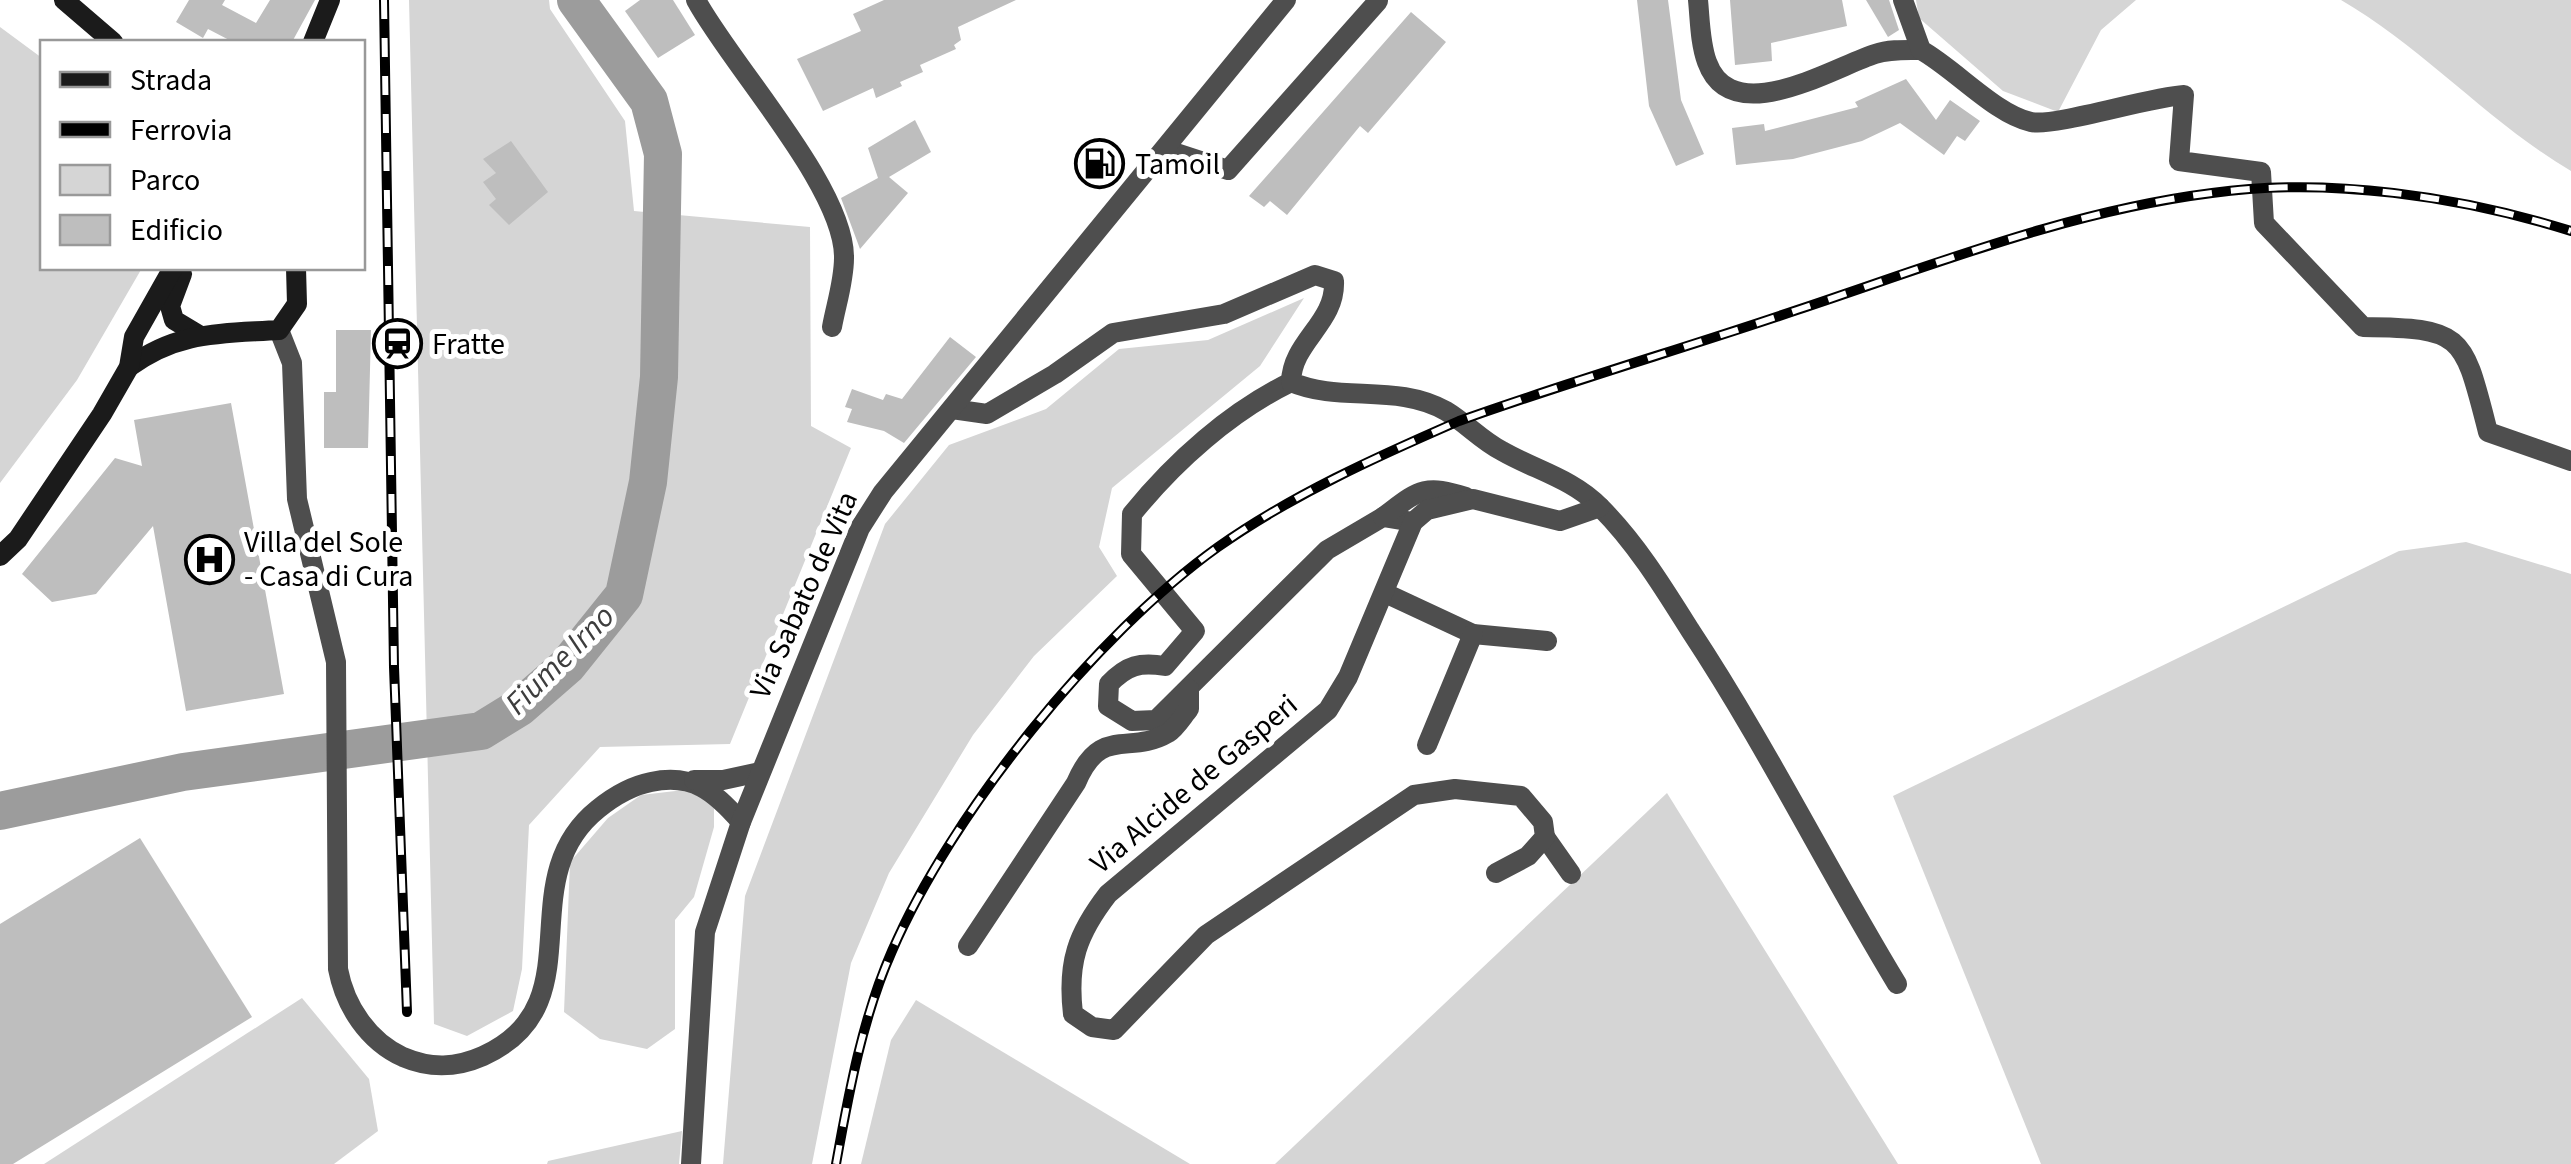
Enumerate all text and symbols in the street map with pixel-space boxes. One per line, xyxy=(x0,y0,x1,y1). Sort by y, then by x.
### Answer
legend xyxy=(40,40,365,270)
text: Strada xyxy=(130,59,212,102)
text: Ferrovia xyxy=(130,109,232,152)
fuel station icon: Tamoil xyxy=(1074,138,1126,190)
place label: Tamoil xyxy=(1135,143,1220,186)
text: Parco xyxy=(130,159,200,202)
text: Edificio xyxy=(130,209,223,252)
station icon: Fratte xyxy=(371,318,423,370)
place label: Fratte xyxy=(432,323,505,366)
street label: Via Sabato de Vita xyxy=(739,484,869,706)
place label: Villa del Sole - Casa di Cura xyxy=(244,521,413,598)
hospital icon: Villa del Sole - Casa di Cura xyxy=(183,533,235,585)
water label: Fiume Irno xyxy=(495,595,625,725)
street label: Via Alcide de Gasperi xyxy=(1081,684,1307,884)

